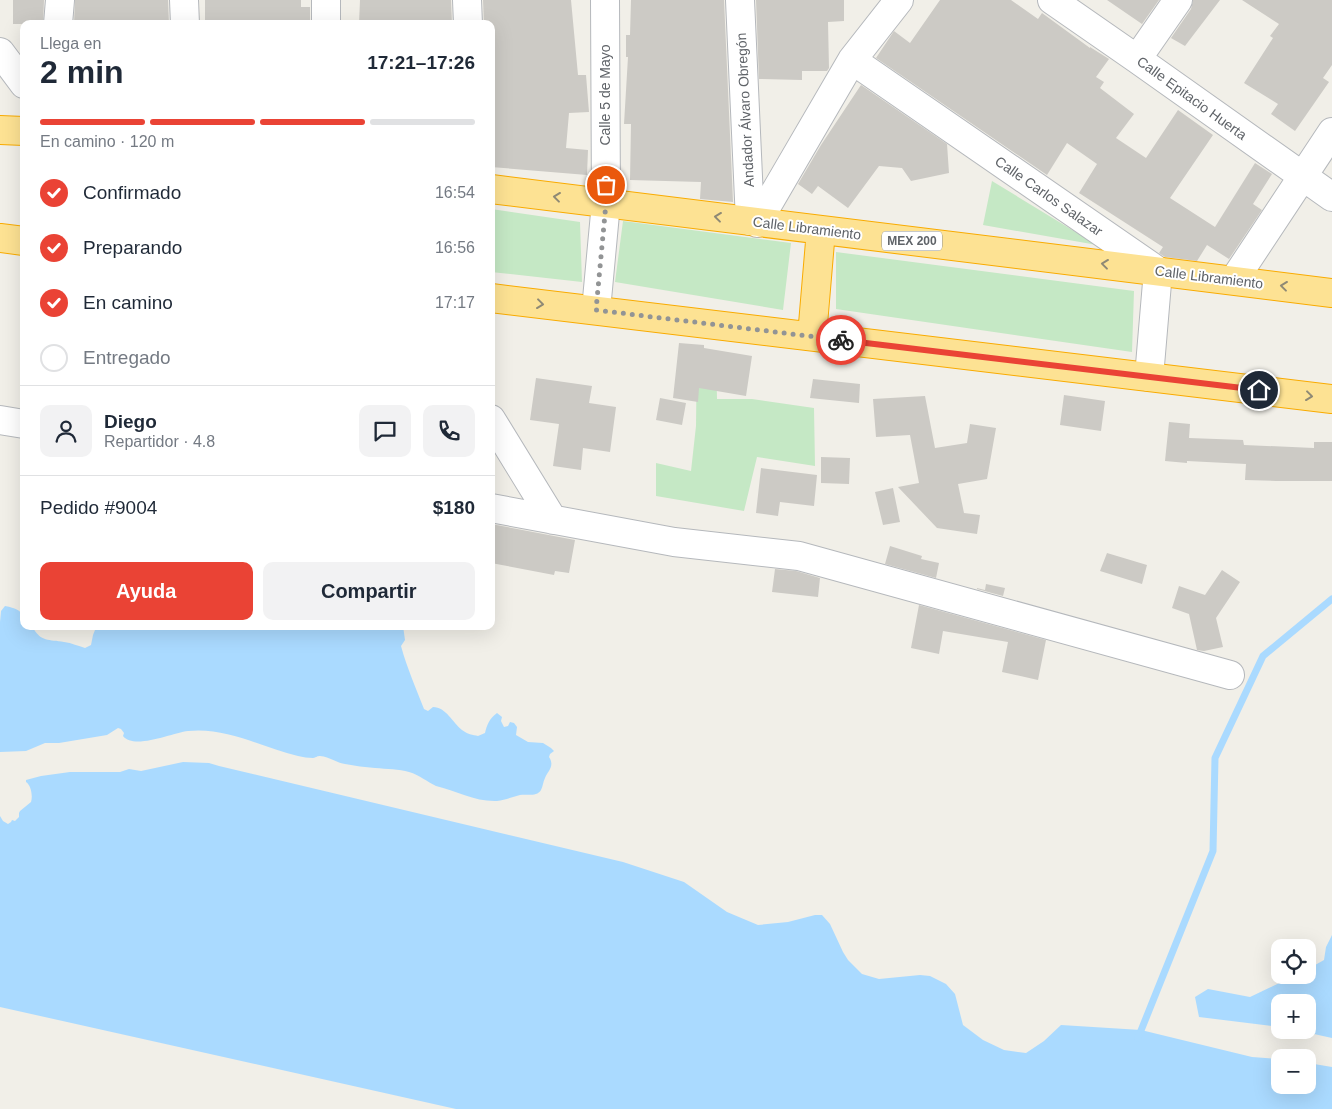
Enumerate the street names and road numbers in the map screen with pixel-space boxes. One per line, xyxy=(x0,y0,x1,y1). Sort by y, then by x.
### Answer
street label: Andador Álvaro Obregón xyxy=(733,32,757,188)
street label: Calle 5 de Mayo xyxy=(597,44,613,146)
street label: Calle Epitacio Huerta xyxy=(1134,53,1250,143)
street label: Calle Carlos Salazar xyxy=(992,153,1106,239)
street label: Calle Libramiento xyxy=(752,213,862,243)
road number: MEX 200 xyxy=(882,232,942,250)
street label: Calle Libramiento xyxy=(1154,262,1264,292)

